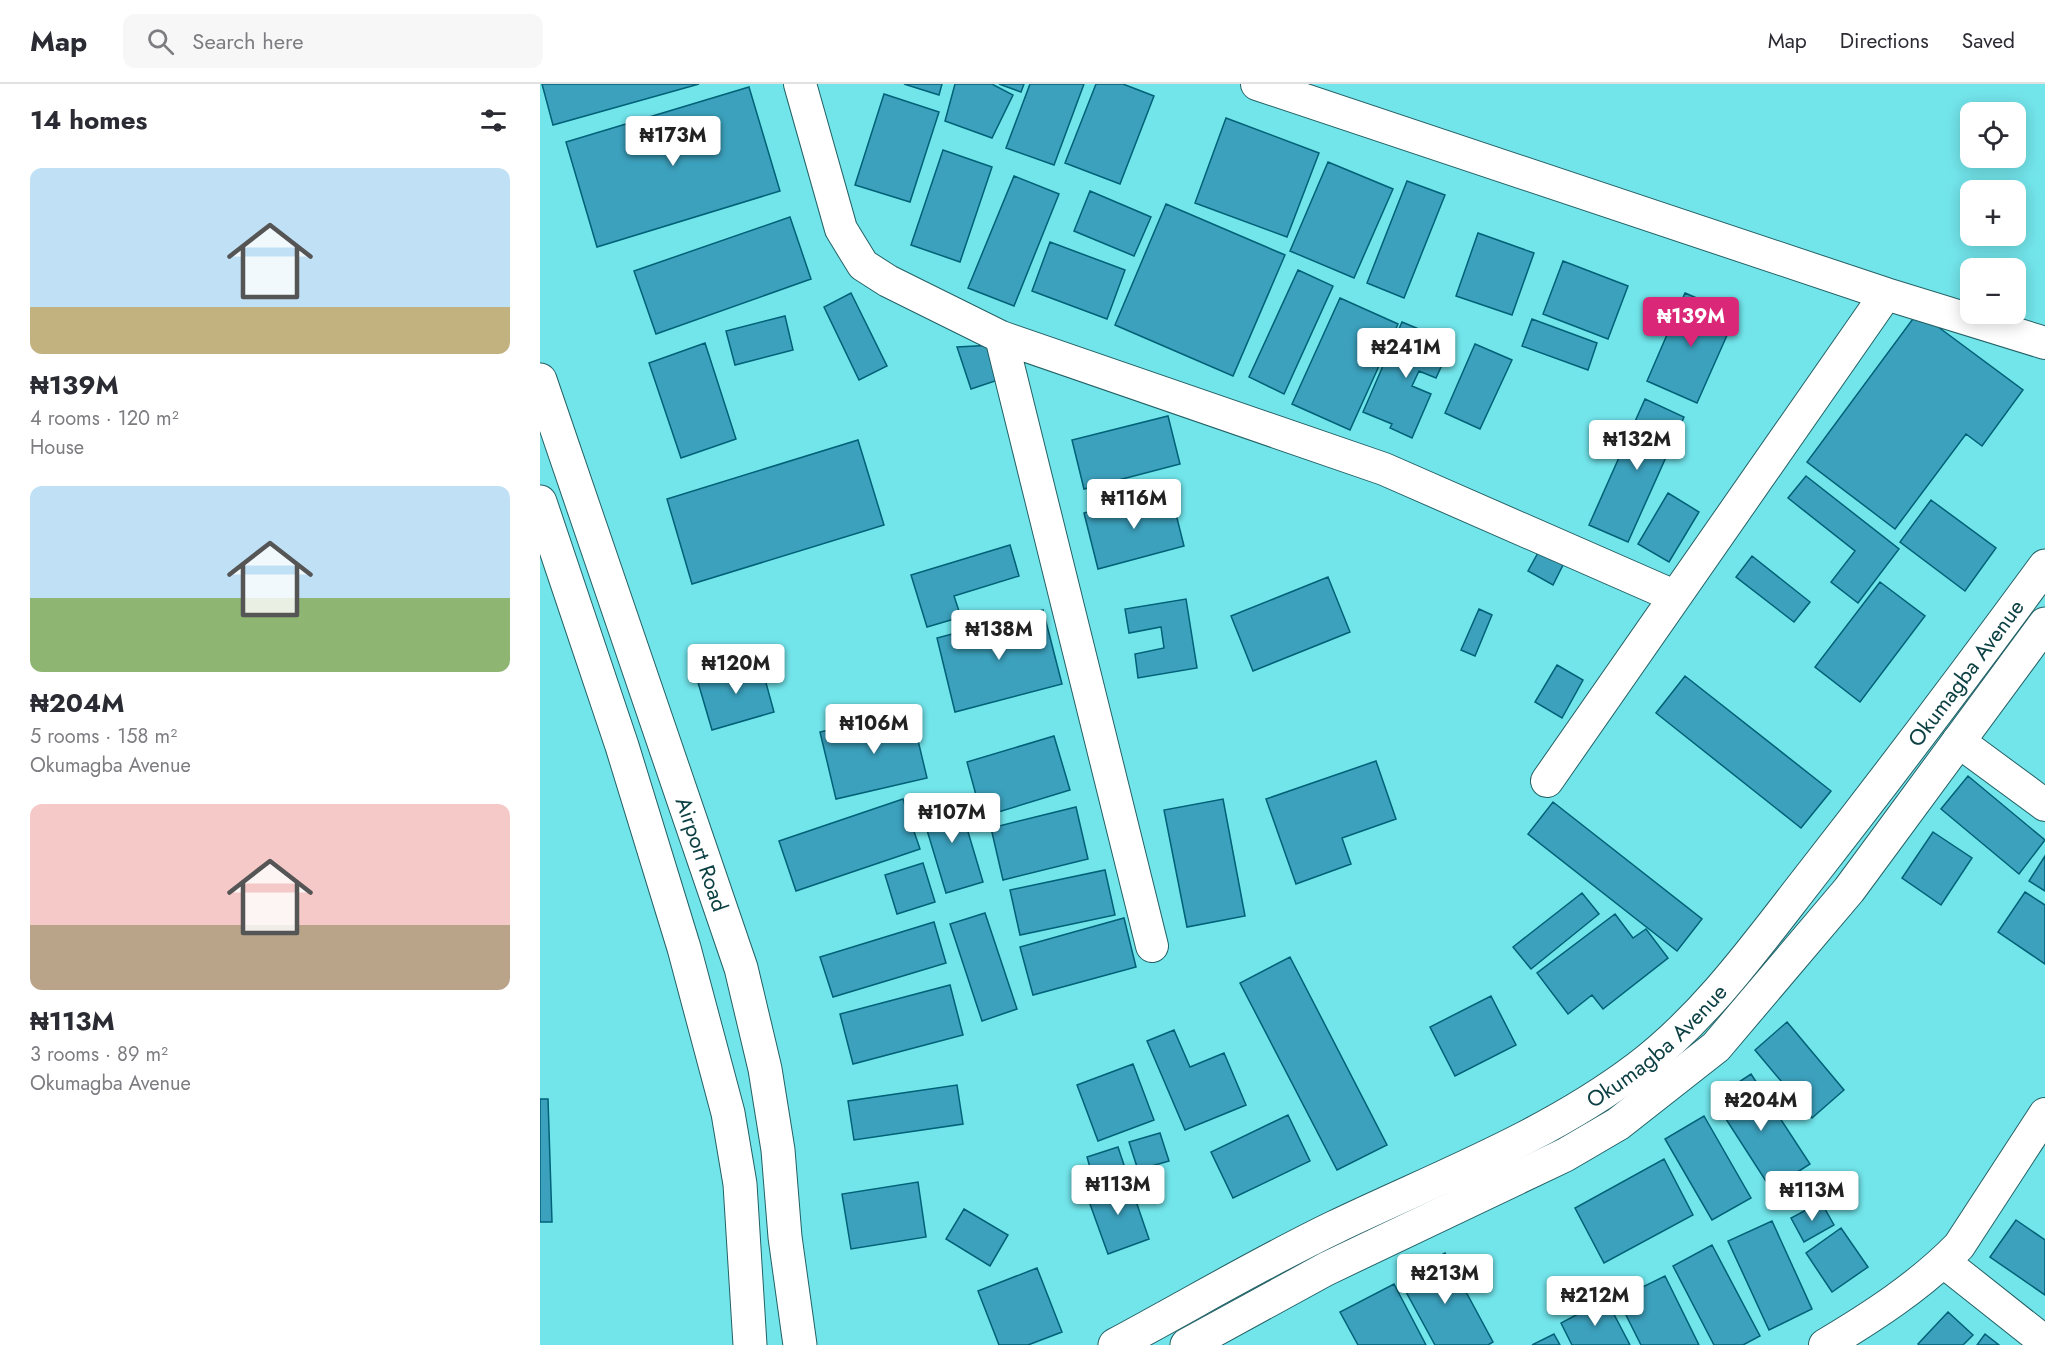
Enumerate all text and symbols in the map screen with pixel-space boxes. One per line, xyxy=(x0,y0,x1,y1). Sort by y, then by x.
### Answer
search box xyxy=(123,14,543,68)
text: Map xyxy=(30,21,87,62)
icon: search xyxy=(144,25,177,58)
text: Search here xyxy=(192,25,304,57)
text: Map xyxy=(1768,26,1807,56)
text: Directions xyxy=(1840,26,1929,56)
text: Saved xyxy=(1962,26,2015,56)
text: 14 homes xyxy=(30,101,147,139)
map controls xyxy=(1960,102,2026,324)
button: locate xyxy=(1960,102,2026,168)
icon: filters xyxy=(477,104,510,137)
pin: ₦173M xyxy=(631,116,715,167)
text: ₦173M xyxy=(640,121,706,150)
button: + xyxy=(1960,180,2026,246)
icon: home xyxy=(216,207,324,315)
button: − xyxy=(1960,258,2026,324)
pin: ₦139M xyxy=(1649,297,1733,348)
text: ₦139M xyxy=(1657,302,1725,331)
pin: ₦241M xyxy=(1364,328,1448,379)
text: ₦241M xyxy=(1371,333,1441,362)
text: ₦139M xyxy=(30,366,119,404)
text: 4 rooms · 120 m² xyxy=(30,404,179,433)
pin: ₦132M xyxy=(1595,420,1679,471)
text: ₦132M xyxy=(1603,425,1671,454)
text: House xyxy=(30,433,84,462)
pin: ₦116M xyxy=(1092,479,1176,530)
text: ₦116M xyxy=(1101,484,1167,513)
icon: home xyxy=(216,525,324,633)
street label: Okumagba Avenue xyxy=(1900,592,2031,753)
pin: ₦138M xyxy=(957,610,1041,661)
text: ₦138M xyxy=(965,615,1033,644)
pin: ₦120M xyxy=(694,644,778,695)
text: ₦120M xyxy=(702,649,770,678)
text: ₦204M xyxy=(30,684,124,722)
pin: ₦106M xyxy=(832,704,916,755)
text: ₦106M xyxy=(839,709,909,738)
text: 5 rooms · 158 m² xyxy=(30,722,177,751)
text: Okumagba Avenue xyxy=(30,751,191,780)
street label: Airport Road xyxy=(668,792,736,916)
pin: ₦107M xyxy=(910,793,994,844)
text: ₦107M xyxy=(918,798,986,827)
icon: home xyxy=(216,843,324,951)
street label: Okumagba Avenue xyxy=(1580,977,1734,1115)
text: ₦113M xyxy=(30,1002,115,1040)
text: 3 rooms · 89 m² xyxy=(30,1040,168,1069)
text: Okumagba Avenue xyxy=(30,1069,191,1098)
pin: ₦204M xyxy=(1719,1081,1803,1132)
text: ₦204M xyxy=(1725,1086,1797,1115)
pin: ₦113M xyxy=(1076,1165,1160,1216)
text: ₦113M xyxy=(1085,1170,1151,1199)
pin: ₦113M xyxy=(1770,1171,1854,1222)
text: ₦113M xyxy=(1779,1176,1845,1205)
pin: ₦213M xyxy=(1403,1254,1487,1305)
text: ₦213M xyxy=(1411,1259,1479,1288)
pin: ₦212M xyxy=(1553,1276,1637,1327)
text: ₦212M xyxy=(1561,1281,1629,1310)

